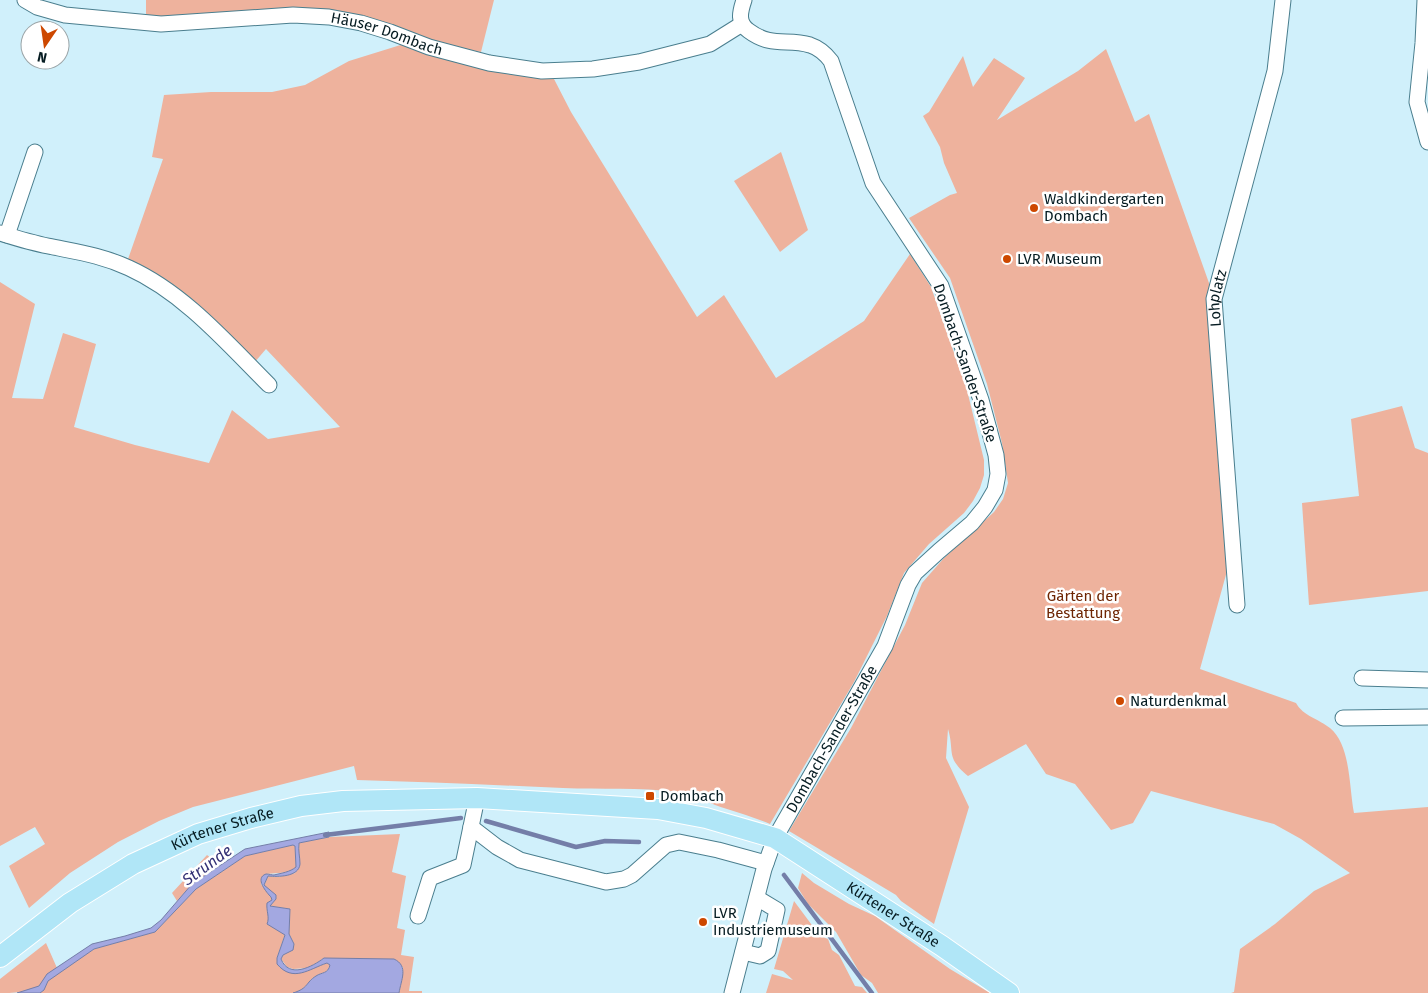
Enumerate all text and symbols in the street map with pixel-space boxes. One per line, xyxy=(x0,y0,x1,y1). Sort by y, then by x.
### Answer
street label: Häuser Dombach xyxy=(329,9,445,59)
north arrow xyxy=(20,20,70,70)
text: N xyxy=(36,48,49,67)
place label: Waldkindergarten Dombach xyxy=(1044,190,1164,225)
marker: Waldkindergarten Dombach xyxy=(1028,202,1040,214)
place label: LVR Museum xyxy=(1017,250,1102,268)
marker: LVR Museum xyxy=(1001,253,1013,265)
street label: Lohplatz xyxy=(1204,267,1231,327)
street label: Dombach-Sander-Straße xyxy=(929,281,1001,445)
park label: Gärten der Bestattung xyxy=(1046,587,1120,622)
street label: Dombach-Sander-Straße xyxy=(782,662,881,816)
place label: Naturdenkmal xyxy=(1130,692,1227,710)
marker: Naturdenkmal xyxy=(1114,695,1126,707)
place label: Dombach xyxy=(660,787,724,805)
marker: Dombach xyxy=(644,790,656,802)
street label: Kürtener Straße xyxy=(168,804,276,854)
water label: Strunde xyxy=(178,841,235,890)
street label: Kürtener Straße xyxy=(843,878,943,951)
place label: LVR Industriemuseum xyxy=(713,904,833,939)
marker: LVR Industriemuseum xyxy=(697,916,709,928)

